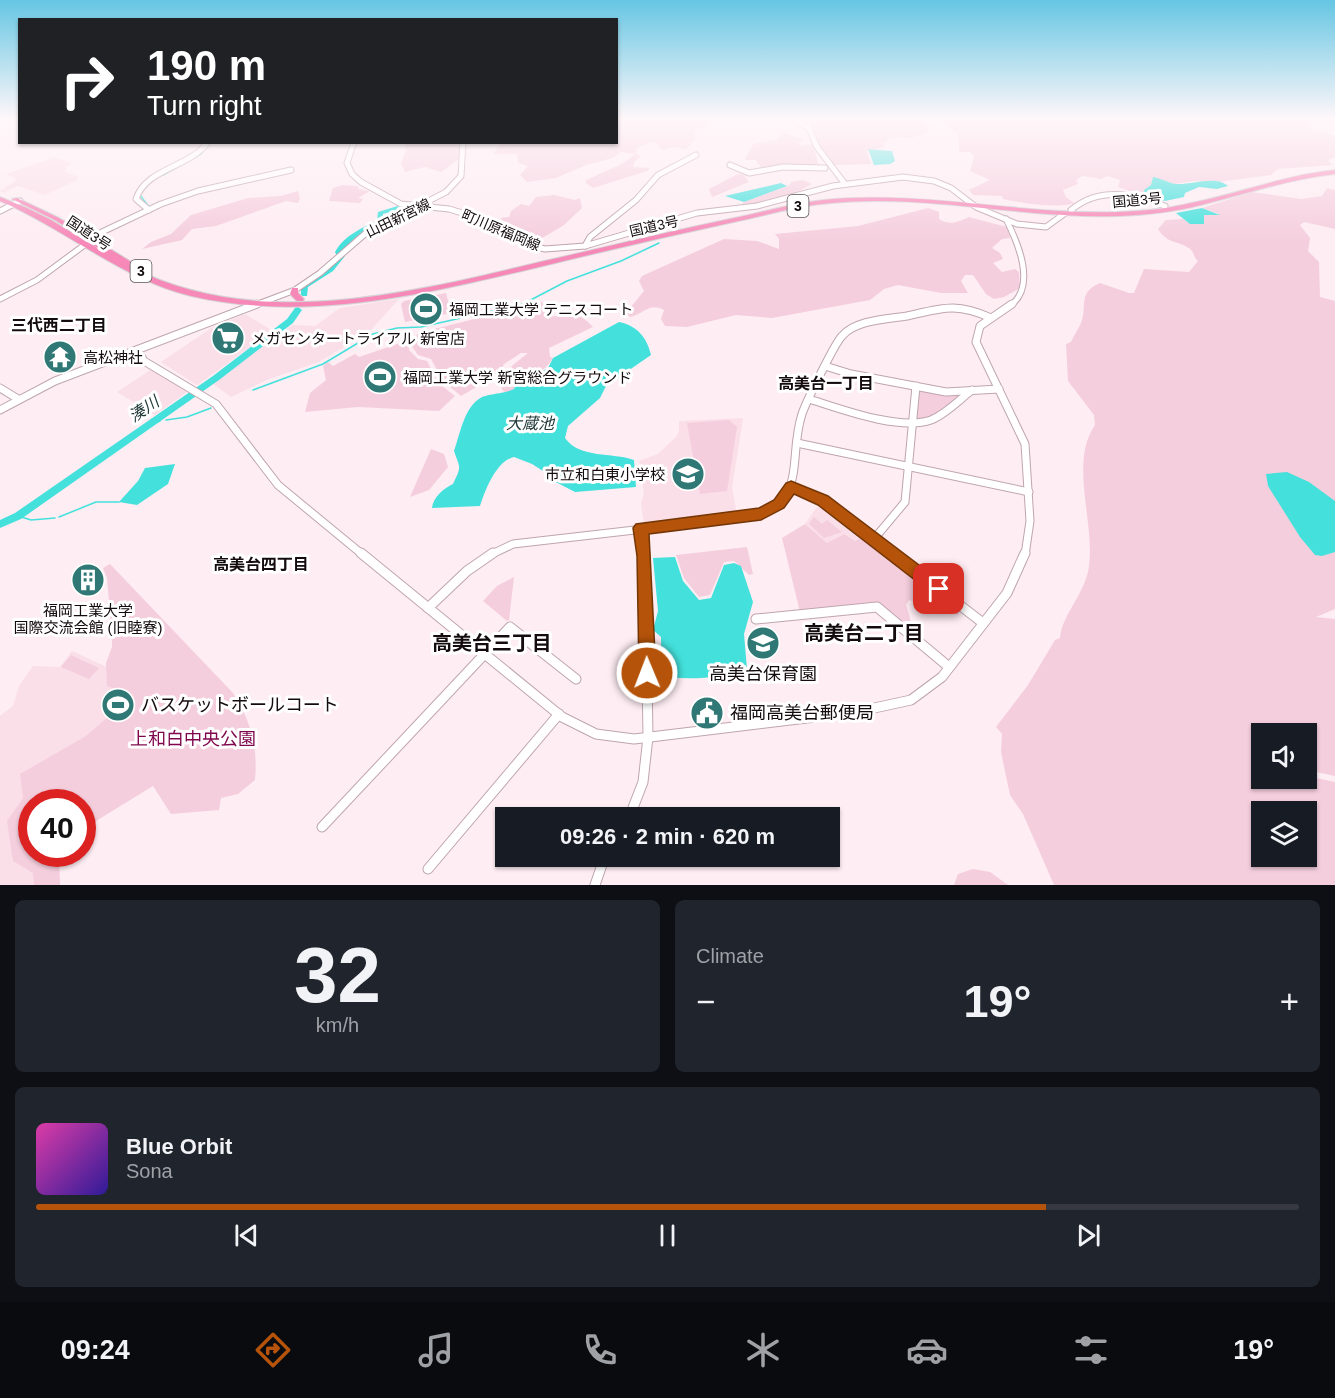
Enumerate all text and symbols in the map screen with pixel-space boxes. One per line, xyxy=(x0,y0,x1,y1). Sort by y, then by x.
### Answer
icon: right xyxy=(48,42,126,120)
text: 190 m xyxy=(147,42,266,89)
text: Turn right xyxy=(147,91,262,121)
street label: 国道3号 xyxy=(1111,190,1163,210)
street label: 山田新宮線 xyxy=(363,195,433,241)
road number: 3 xyxy=(788,195,808,217)
street label: 町川原福岡線 xyxy=(459,206,543,254)
street label: 国道3号 xyxy=(64,213,114,253)
street label: 国道3号 xyxy=(628,213,680,239)
road number: 3 xyxy=(130,260,152,282)
sports icon: 福岡工業大学 テニスコート xyxy=(408,291,444,327)
place label: 福岡工業大学 テニスコート xyxy=(449,301,633,318)
district label: 三代西二丁目 xyxy=(11,316,107,334)
supermarket icon: メガセンタートライアル 新宮店 xyxy=(210,320,246,356)
place label: メガセンタートライアル 新宮店 xyxy=(251,330,465,347)
temple icon: 高松神社 xyxy=(42,339,78,375)
place label: 高松神社 xyxy=(83,349,143,366)
sports icon: 福岡工業大学 新宮総合グラウンド xyxy=(362,359,398,395)
place label: 福岡工業大学 新宮総合グラウンド xyxy=(403,369,632,386)
district label: 高美台一丁目 xyxy=(778,375,874,392)
water label: 湊川 xyxy=(126,392,164,425)
water label: 大蔵池 xyxy=(506,415,556,432)
school or university icon: 市立和白東小学校 xyxy=(670,456,706,492)
place label: 市立和白東小学校 xyxy=(545,466,665,483)
district label: 高美台四丁目 xyxy=(213,556,309,573)
building icon: 福岡工業大学 国際交流会館 (旧睦寮) xyxy=(70,562,106,598)
pin xyxy=(913,563,964,614)
icon: arrive xyxy=(922,572,955,605)
place label: 福岡工業大学 国際交流会館 (旧睦寮) xyxy=(13,602,163,636)
district label: 高美台二丁目 xyxy=(804,622,924,644)
school or university icon: 高美台保育園 xyxy=(745,625,781,661)
district label: 高美台三丁目 xyxy=(432,632,552,654)
position arrow xyxy=(615,641,679,705)
place label: 高美台保育園 xyxy=(709,664,817,684)
sports icon: バスケットボールコート xyxy=(100,687,136,723)
place label: バスケットボールコート xyxy=(141,695,339,715)
public building icon: 福岡高美台郵便局 xyxy=(689,695,725,731)
place label: 福岡高美台郵便局 xyxy=(730,703,874,723)
map controls xyxy=(1251,723,1317,867)
button: sound xyxy=(1251,723,1317,789)
park label: 上和白中央公園 xyxy=(130,729,256,749)
speed limit sign: 40 xyxy=(18,789,96,867)
button: layers xyxy=(1251,801,1317,867)
text: 09:26 · 2 min · 620 m xyxy=(560,824,775,849)
text: 32 xyxy=(294,931,381,1019)
text: Climate xyxy=(696,945,764,967)
text: 19° xyxy=(963,976,1032,1027)
text: − xyxy=(696,983,715,1020)
text: + xyxy=(1280,983,1299,1020)
text: km/h xyxy=(316,1014,359,1036)
text: Blue Orbit xyxy=(126,1134,232,1159)
text: Sona xyxy=(126,1160,173,1182)
icon: previous xyxy=(230,1219,263,1252)
icon: pause xyxy=(651,1219,684,1252)
icon: next xyxy=(1072,1219,1105,1252)
icon: directions xyxy=(252,1329,294,1371)
icon: music xyxy=(415,1329,457,1371)
icon: phone xyxy=(579,1329,621,1371)
icon: climate xyxy=(742,1329,784,1371)
icon: car xyxy=(906,1329,948,1371)
icon: filters xyxy=(1070,1329,1112,1371)
text: 09:24 xyxy=(61,1335,130,1365)
text: 19° xyxy=(1233,1335,1274,1365)

